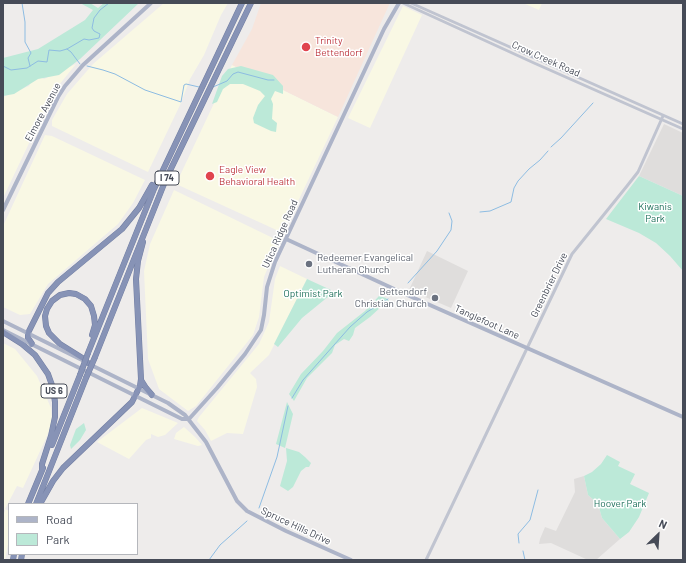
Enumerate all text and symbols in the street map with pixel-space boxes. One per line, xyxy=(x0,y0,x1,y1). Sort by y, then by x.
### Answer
place label: Trinity Bettendorf xyxy=(315,35,363,58)
street label: Crow Creek Road xyxy=(510,39,582,79)
marker: Trinity Bettendorf xyxy=(300,41,312,53)
street label: Elmore Avenue xyxy=(23,81,63,143)
place label: Eagle View Behavioral Health xyxy=(219,164,295,188)
marker: Eagle View Behavioral Health xyxy=(204,170,216,182)
road number: I 74 xyxy=(155,171,179,185)
street label: Utica Ridge Road xyxy=(259,198,301,270)
park label: Kiwanis Park xyxy=(638,201,672,224)
street label: Greenbrier Drive xyxy=(528,251,570,319)
place label: Redeemer Evangelical Lutheran Church xyxy=(317,252,413,276)
marker: Redeemer Evangelical Lutheran Church xyxy=(304,259,314,269)
place label: Bettendorf Christian Church xyxy=(355,286,427,310)
park label: Optimist Park xyxy=(284,288,342,300)
marker: Bettendorf Christian Church xyxy=(430,293,440,303)
street label: Tanglefoot Lane xyxy=(453,302,521,342)
road number: US 6 xyxy=(41,384,67,398)
park label: Hoover Park xyxy=(594,498,646,510)
legend xyxy=(8,503,138,555)
street label: Spruce Hills Drive xyxy=(259,505,333,547)
text: Road xyxy=(46,512,73,526)
north arrow xyxy=(638,515,678,555)
text: N xyxy=(657,516,669,531)
text: Park xyxy=(46,532,70,546)

